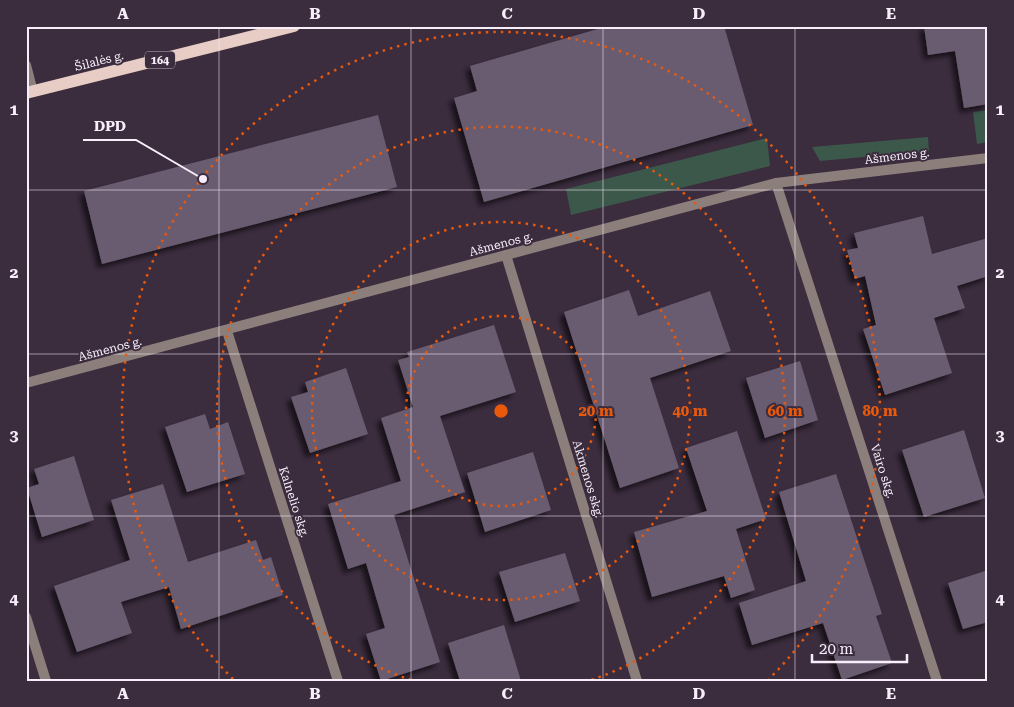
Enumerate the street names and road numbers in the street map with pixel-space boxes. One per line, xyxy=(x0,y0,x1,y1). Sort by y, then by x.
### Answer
street label: Šilalės g. xyxy=(73,48,125,74)
road number: 164 xyxy=(145,52,175,68)
street label: Ašmenos g. xyxy=(864,145,930,167)
street label: Ašmenos g. xyxy=(468,229,534,259)
street label: Ašmenos g. xyxy=(77,334,143,364)
street label: Akmenos skg. xyxy=(570,439,606,519)
street label: Vairo skg. xyxy=(868,442,898,500)
street label: Kalnelio skg. xyxy=(276,465,312,539)

